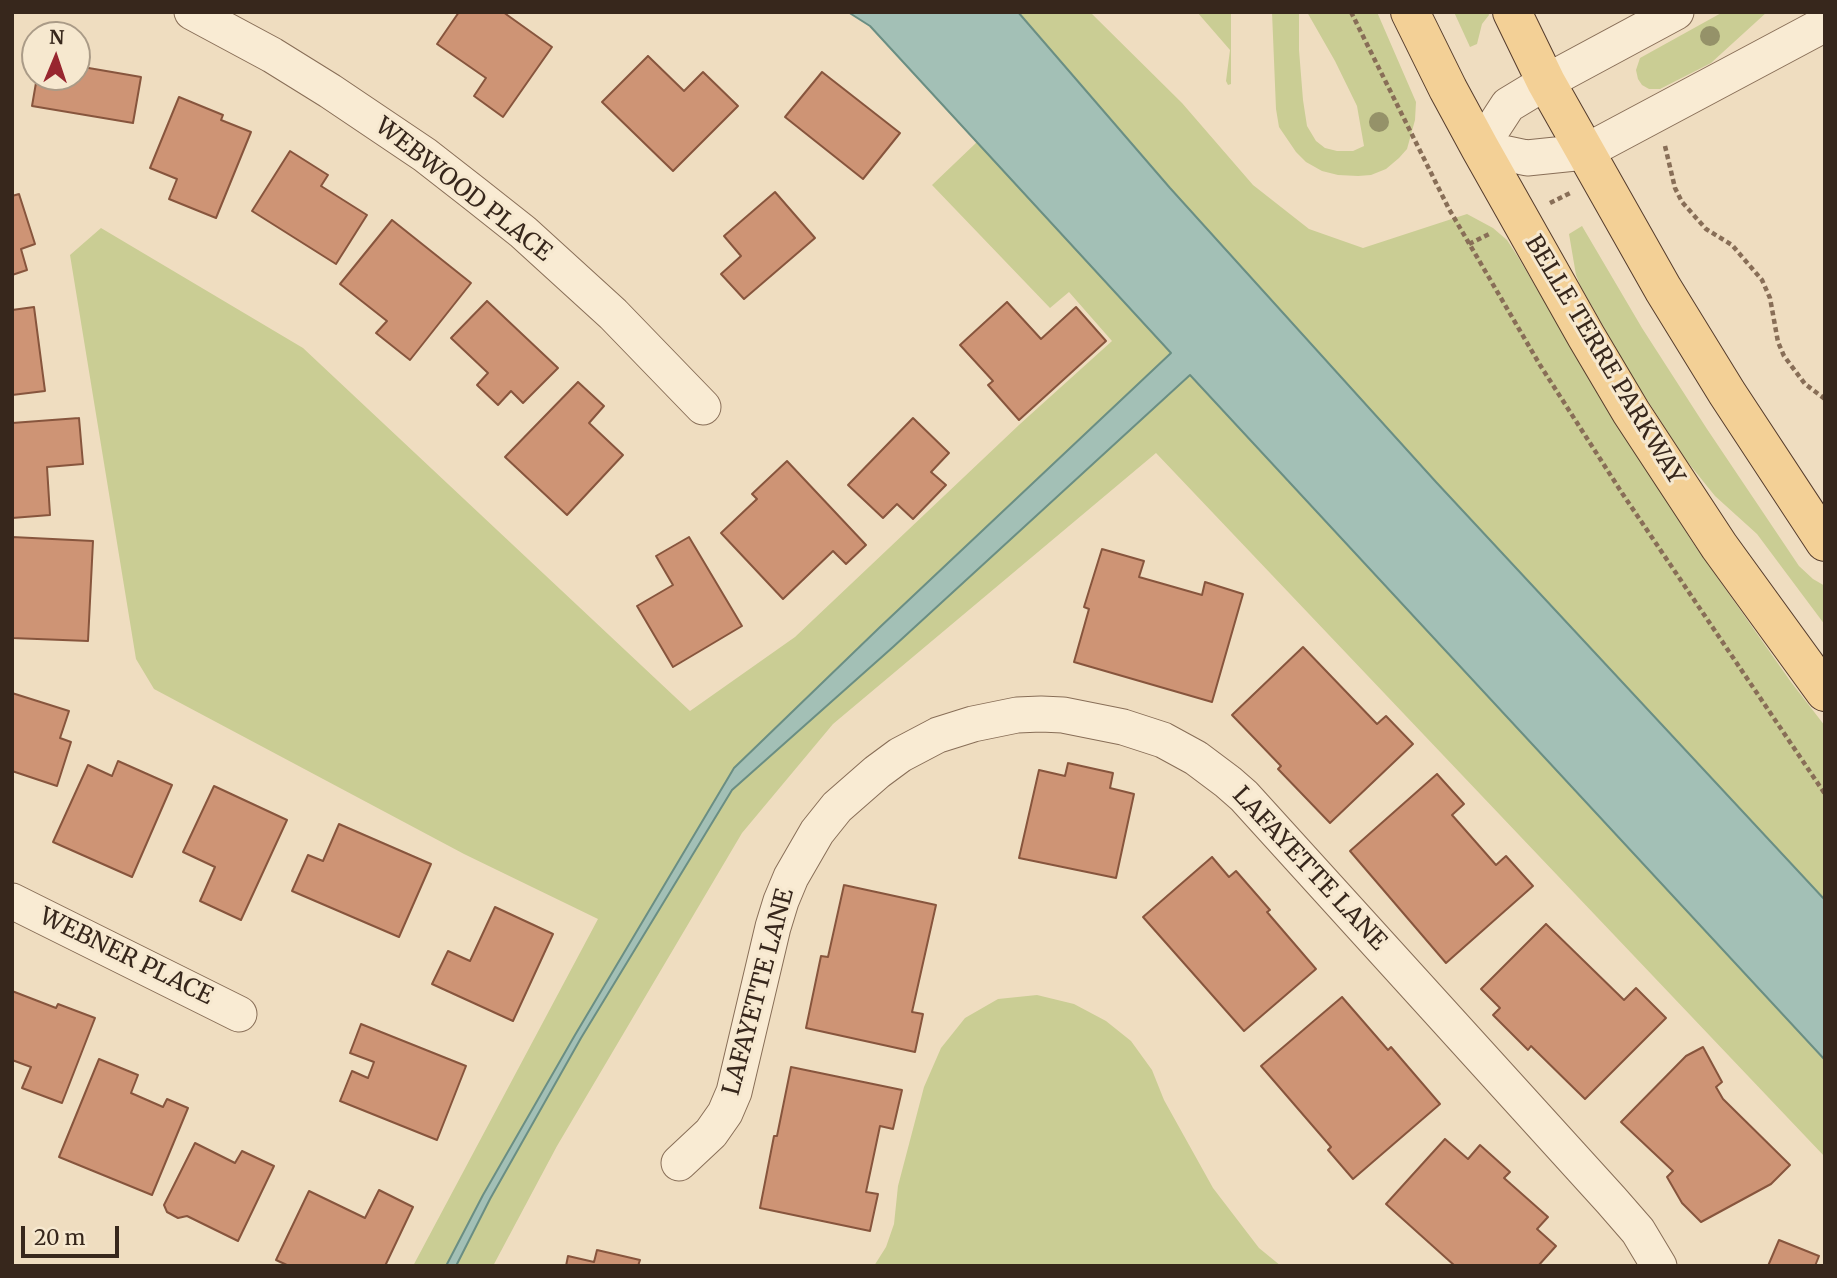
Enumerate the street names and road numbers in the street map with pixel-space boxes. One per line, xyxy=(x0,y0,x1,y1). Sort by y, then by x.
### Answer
street label: WEBWOOD PLACE xyxy=(369,112,557,268)
street label: BELLE TERRE PARKWAY xyxy=(1518,230,1690,490)
street label: LAFAYETTE LANE xyxy=(1226,781,1392,957)
street label: LAFAYETTE LANE xyxy=(718,885,800,1099)
street label: WEBNER PLACE xyxy=(34,902,218,1012)

